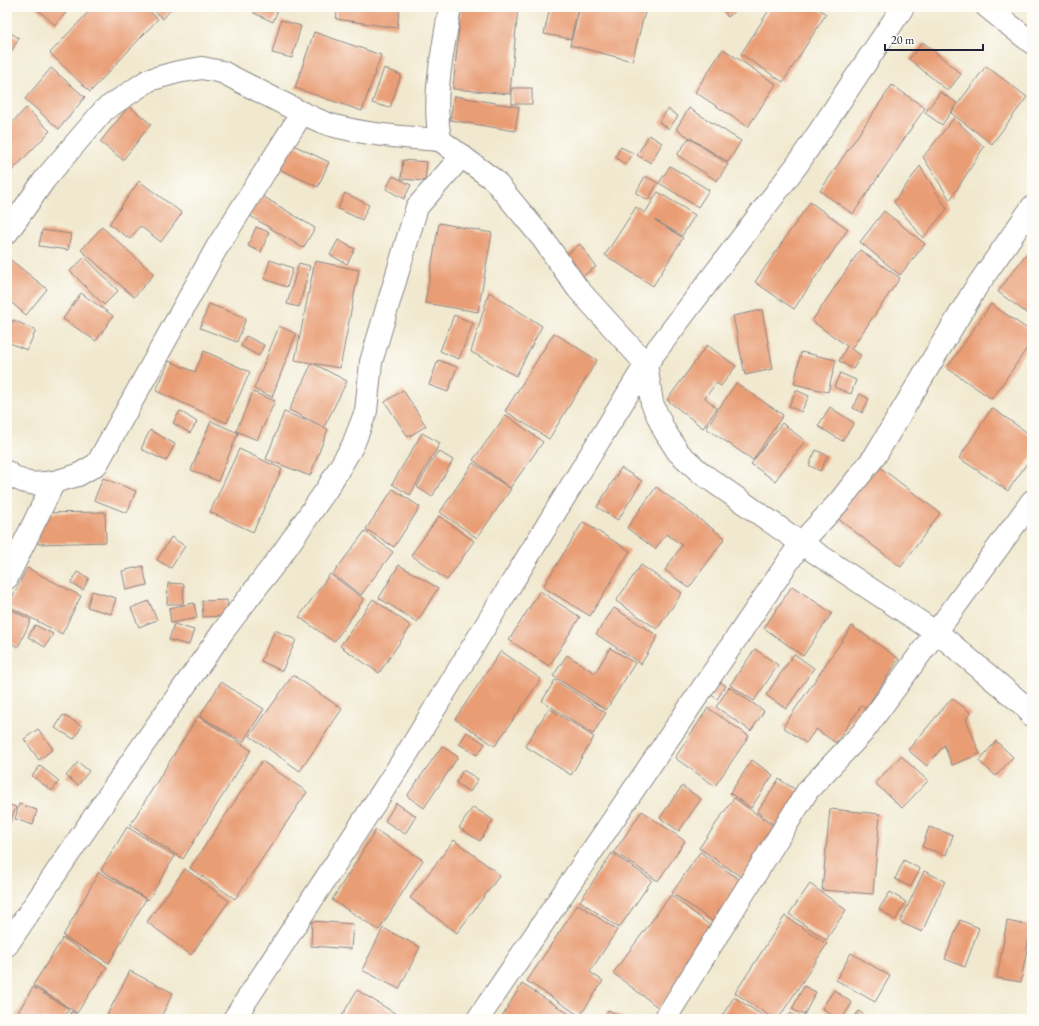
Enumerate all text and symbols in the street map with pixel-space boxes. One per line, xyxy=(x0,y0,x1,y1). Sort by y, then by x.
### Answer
scale bar xyxy=(885,26,983,52)
text: 20 m xyxy=(891,32,915,48)

